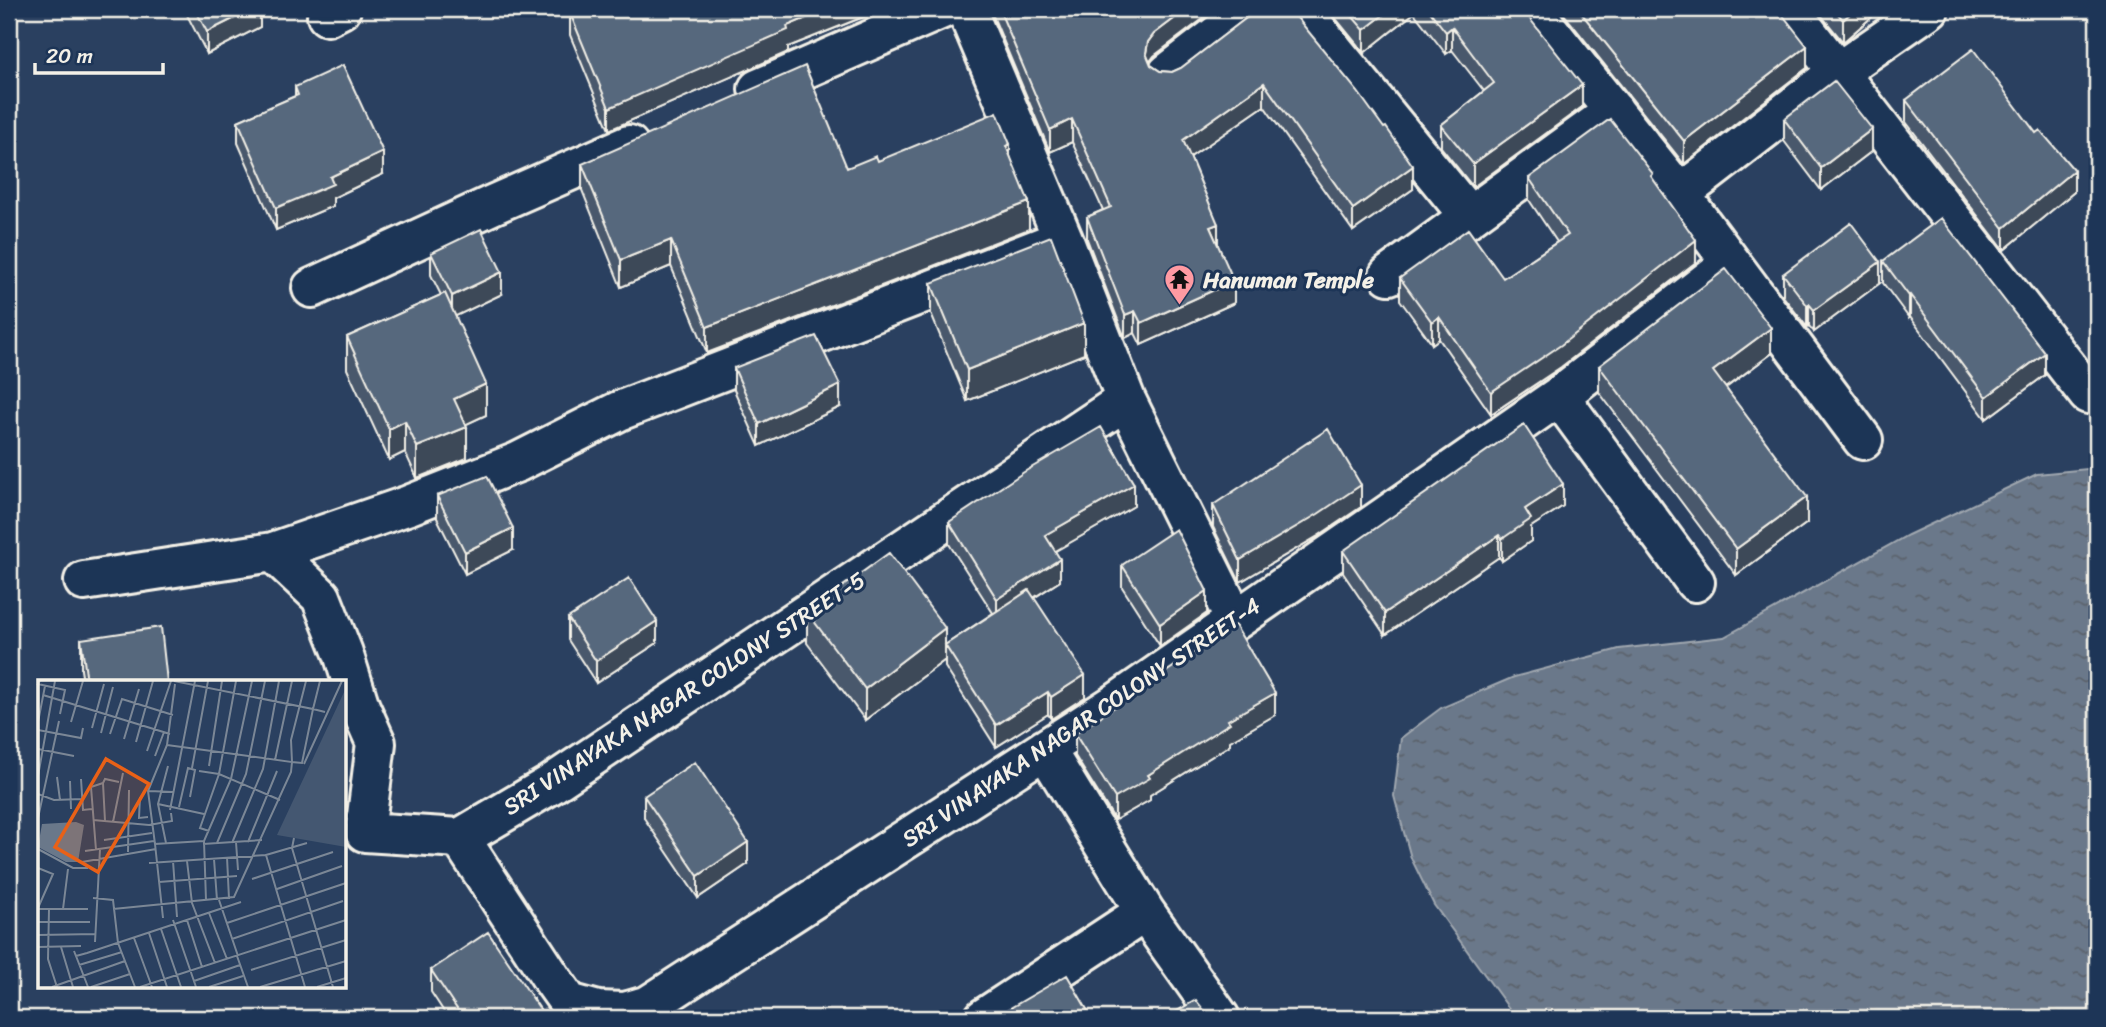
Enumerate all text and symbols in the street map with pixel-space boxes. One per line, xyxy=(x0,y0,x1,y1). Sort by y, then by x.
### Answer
scale bar xyxy=(35,32,163,76)
text: 20 m xyxy=(46,37,93,75)
place label: Hanuman Temple xyxy=(1202,260,1374,301)
temple icon: Hanuman Temple xyxy=(1163,263,1197,307)
street label: SRI VINAYAKA NAGAR COLONY STREET-5 xyxy=(495,560,874,827)
street label: SRI VINAYAKA NAGAR COLONY STREET-4 xyxy=(893,586,1269,859)
inset map xyxy=(38,680,346,988)

